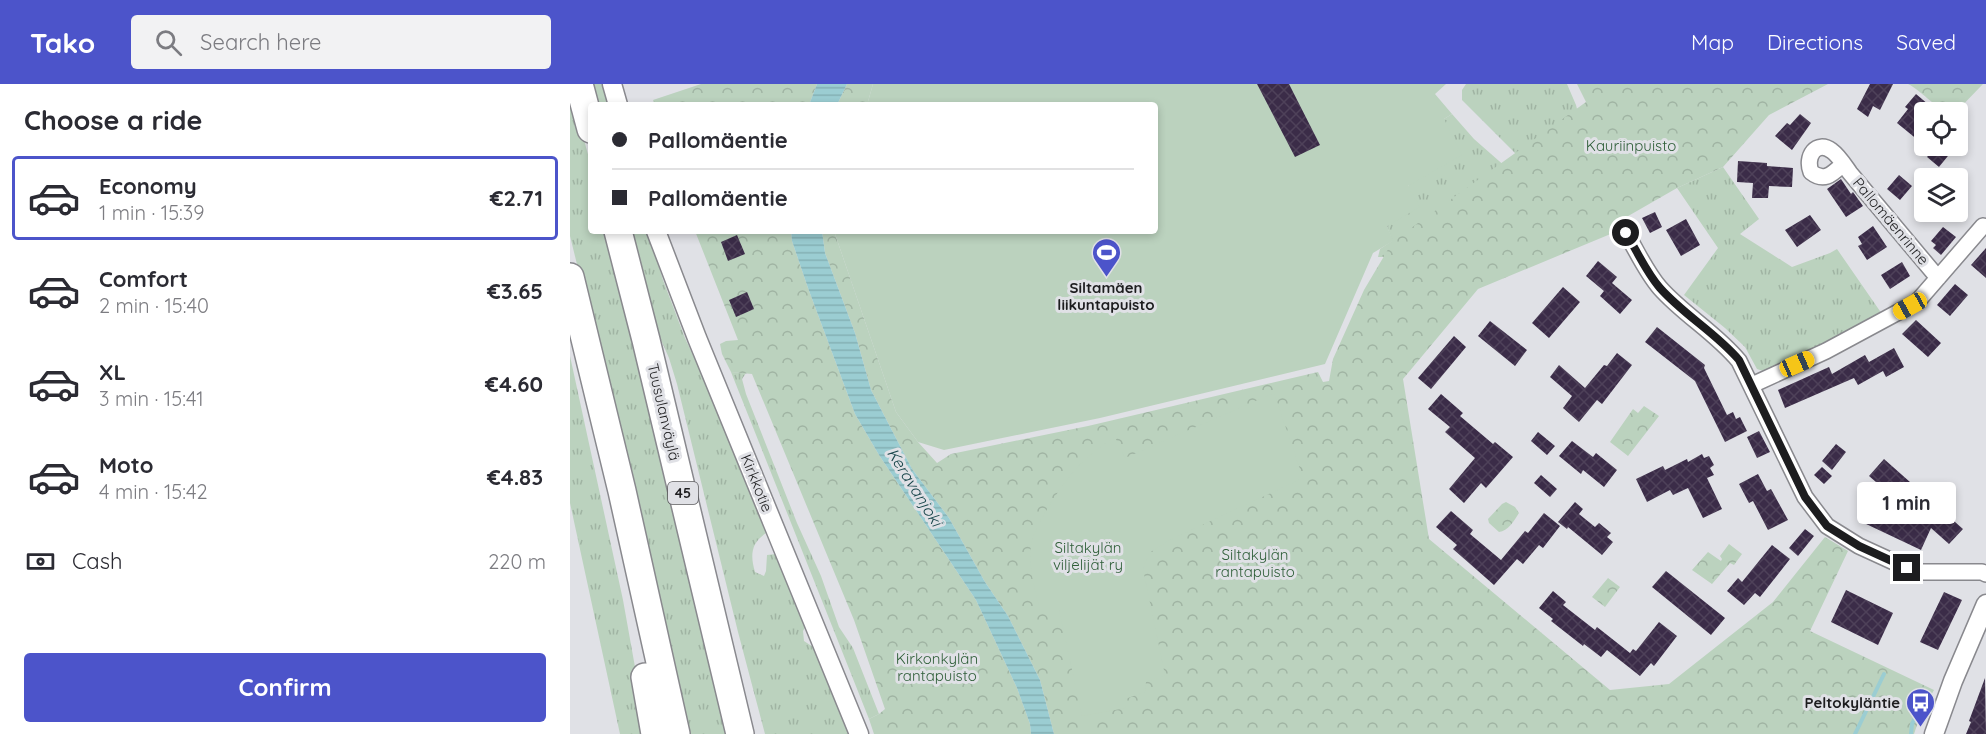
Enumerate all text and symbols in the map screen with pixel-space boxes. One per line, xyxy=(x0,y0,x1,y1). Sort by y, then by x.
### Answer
search box xyxy=(131,15,551,69)
text: Tako xyxy=(30,25,95,60)
icon: search xyxy=(152,26,185,59)
text: Search here xyxy=(200,28,322,56)
text: Map xyxy=(1691,29,1734,55)
text: Directions xyxy=(1767,29,1863,55)
text: Saved xyxy=(1896,29,1956,55)
map controls xyxy=(1914,102,1968,222)
button: locate xyxy=(1914,102,1968,156)
text: Choose a ride xyxy=(24,103,202,137)
text: Pallomäentie xyxy=(648,126,788,154)
park label: Kauriinpuisto xyxy=(1586,136,1676,155)
button: layers xyxy=(1914,168,1968,222)
icon: car xyxy=(27,171,81,225)
text: Economy xyxy=(99,172,197,200)
street label: Pallomäenrinne xyxy=(1849,173,1933,269)
text: €2.71 xyxy=(490,184,543,212)
text: Pallomäentie xyxy=(648,184,788,212)
text: 1 min · 15:39 xyxy=(99,200,204,225)
route start xyxy=(1612,219,1639,246)
sports icon: Siltamäen liikuntapuisto xyxy=(1090,236,1122,278)
icon: car xyxy=(27,264,81,318)
text: Comfort xyxy=(99,265,188,293)
text: €3.65 xyxy=(487,277,543,305)
place label: Siltamäen liikuntapuisto xyxy=(1057,278,1155,314)
car xyxy=(1890,289,1930,323)
text: 2 min · 15:40 xyxy=(99,293,209,318)
car xyxy=(1777,348,1817,380)
icon: car xyxy=(27,357,81,411)
text: XL xyxy=(99,358,126,386)
street label: Tuusulanväylä xyxy=(644,362,684,462)
text: €4.60 xyxy=(485,370,543,398)
text: 3 min · 15:41 xyxy=(99,386,204,411)
water label: Keravanjoki xyxy=(883,444,948,531)
icon: car xyxy=(27,450,81,504)
text: Moto xyxy=(99,451,153,479)
street label: Kirkkotie xyxy=(737,451,777,515)
text: €4.83 xyxy=(487,463,543,491)
text: 4 min · 15:42 xyxy=(99,479,208,504)
callout: 1 min xyxy=(1858,481,1956,523)
road number: 45 xyxy=(668,482,698,504)
text: 1 min xyxy=(1882,490,1931,515)
park label: Siltakylän viljelijät ry xyxy=(1053,538,1123,574)
icon: cash xyxy=(24,545,57,578)
park label: Siltakylän rantapuisto xyxy=(1215,545,1295,581)
text: Cash xyxy=(72,547,123,575)
text: 220 m xyxy=(488,549,546,574)
route end xyxy=(1893,554,1920,581)
park label: Kirkonkylän rantapuisto xyxy=(896,649,978,685)
button: Confirm xyxy=(24,653,546,722)
bus stop icon: Peltokyläntie xyxy=(1905,686,1937,728)
place label: Peltokyläntie xyxy=(1805,693,1900,712)

